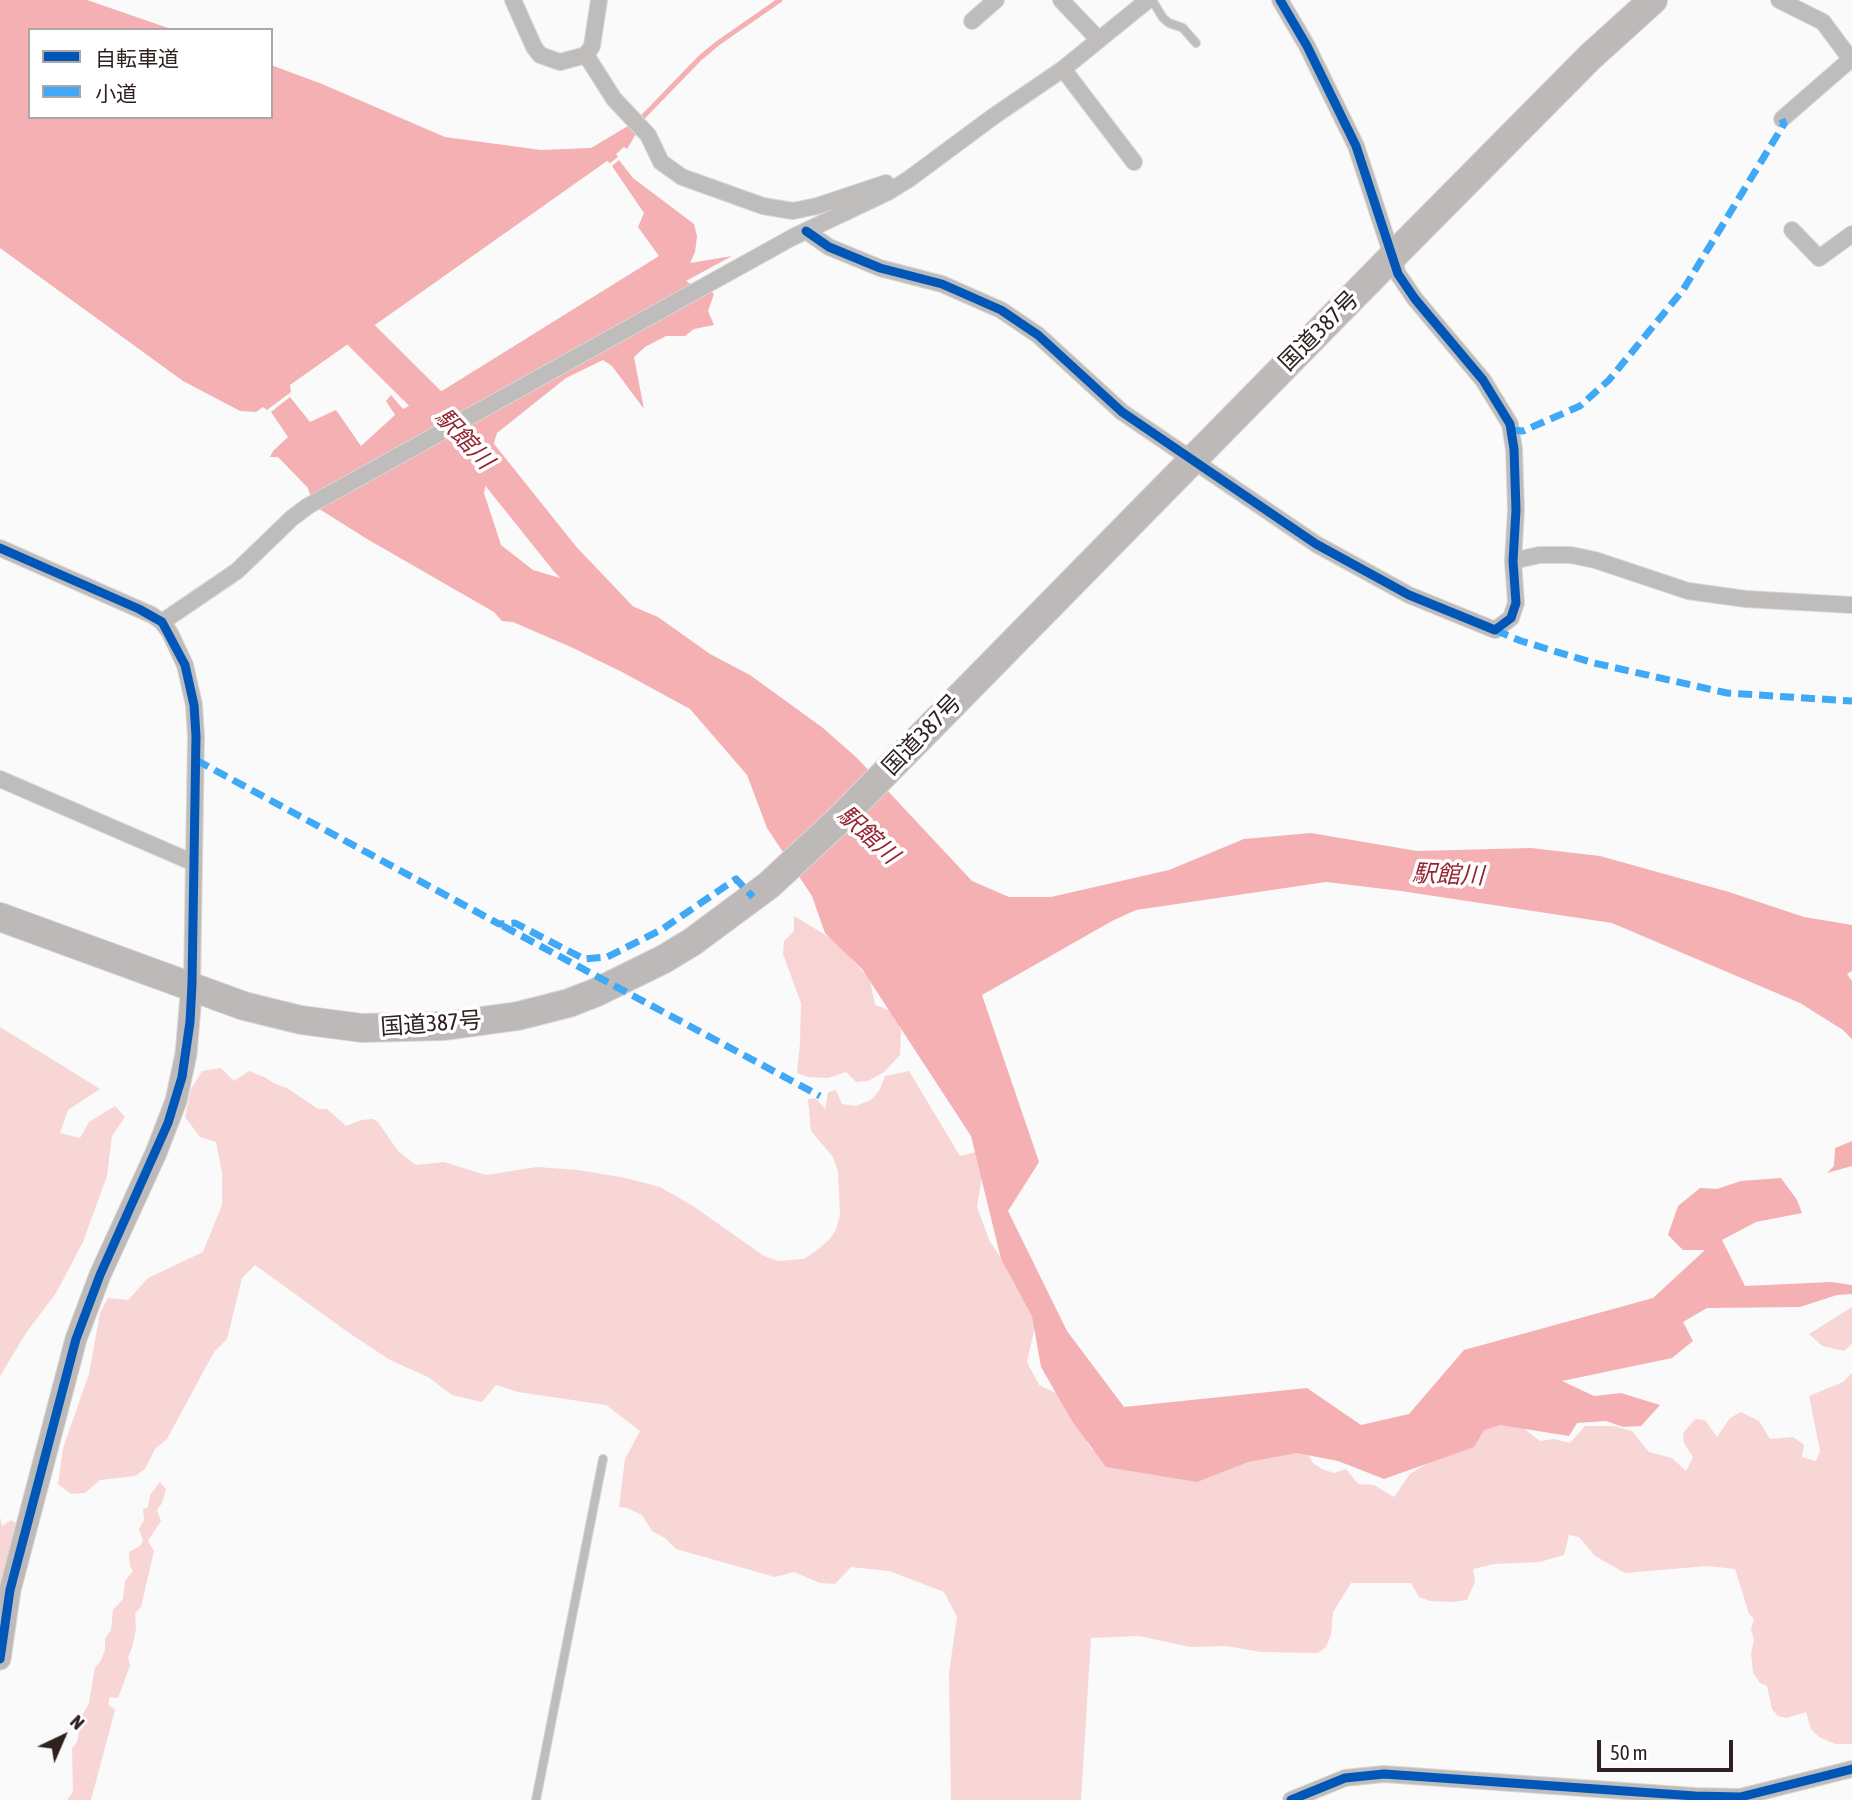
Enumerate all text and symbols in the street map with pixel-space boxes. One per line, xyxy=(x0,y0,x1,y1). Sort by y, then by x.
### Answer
legend xyxy=(28,28,273,119)
text: 自転車道 xyxy=(95,46,179,70)
text: 小道 xyxy=(95,81,137,105)
street label: 国道387号 xyxy=(1273,285,1365,377)
water label: 駅館川 xyxy=(429,403,499,475)
street label: 国道387号 xyxy=(877,689,967,781)
water label: 駅館川 xyxy=(832,800,904,870)
water label: 駅館川 xyxy=(1412,859,1484,891)
street label: 国道387号 xyxy=(379,1007,483,1041)
north arrow xyxy=(28,1702,98,1772)
text: N xyxy=(66,1710,89,1734)
scale bar xyxy=(1600,1727,1736,1771)
text: 50 m xyxy=(1610,1740,1648,1764)

